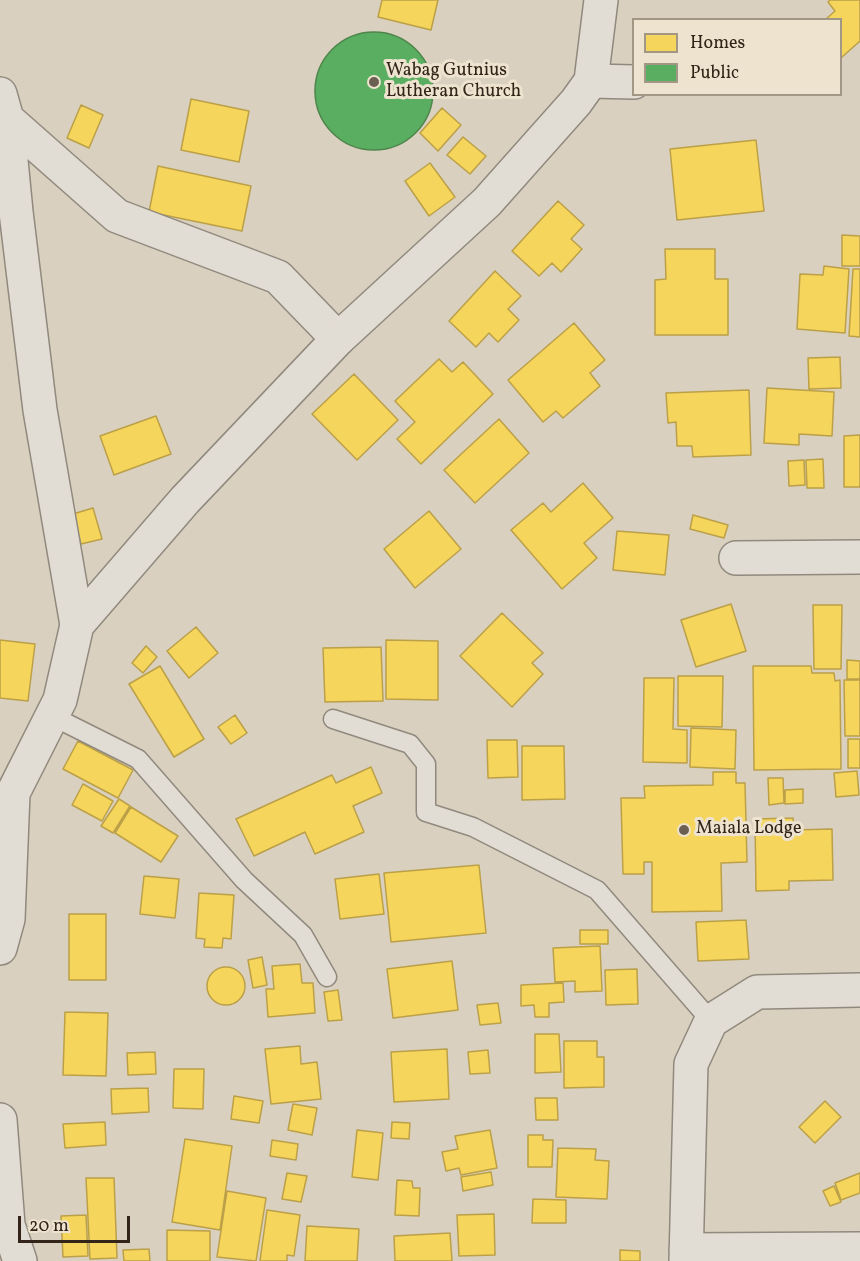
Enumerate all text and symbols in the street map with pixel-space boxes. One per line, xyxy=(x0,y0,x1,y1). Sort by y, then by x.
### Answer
legend xyxy=(632,18,842,96)
text: Homes xyxy=(690,31,745,56)
place label: Wabag Gutnius Lutheran Church xyxy=(386,61,521,104)
text: Public xyxy=(690,61,739,86)
marker: Wabag Gutnius Lutheran Church xyxy=(367,75,381,89)
place label: Maiala Lodge xyxy=(696,819,802,841)
marker: Maiala Lodge xyxy=(677,823,691,837)
scale bar xyxy=(21,1204,134,1242)
text: 20 m xyxy=(29,1214,69,1239)

